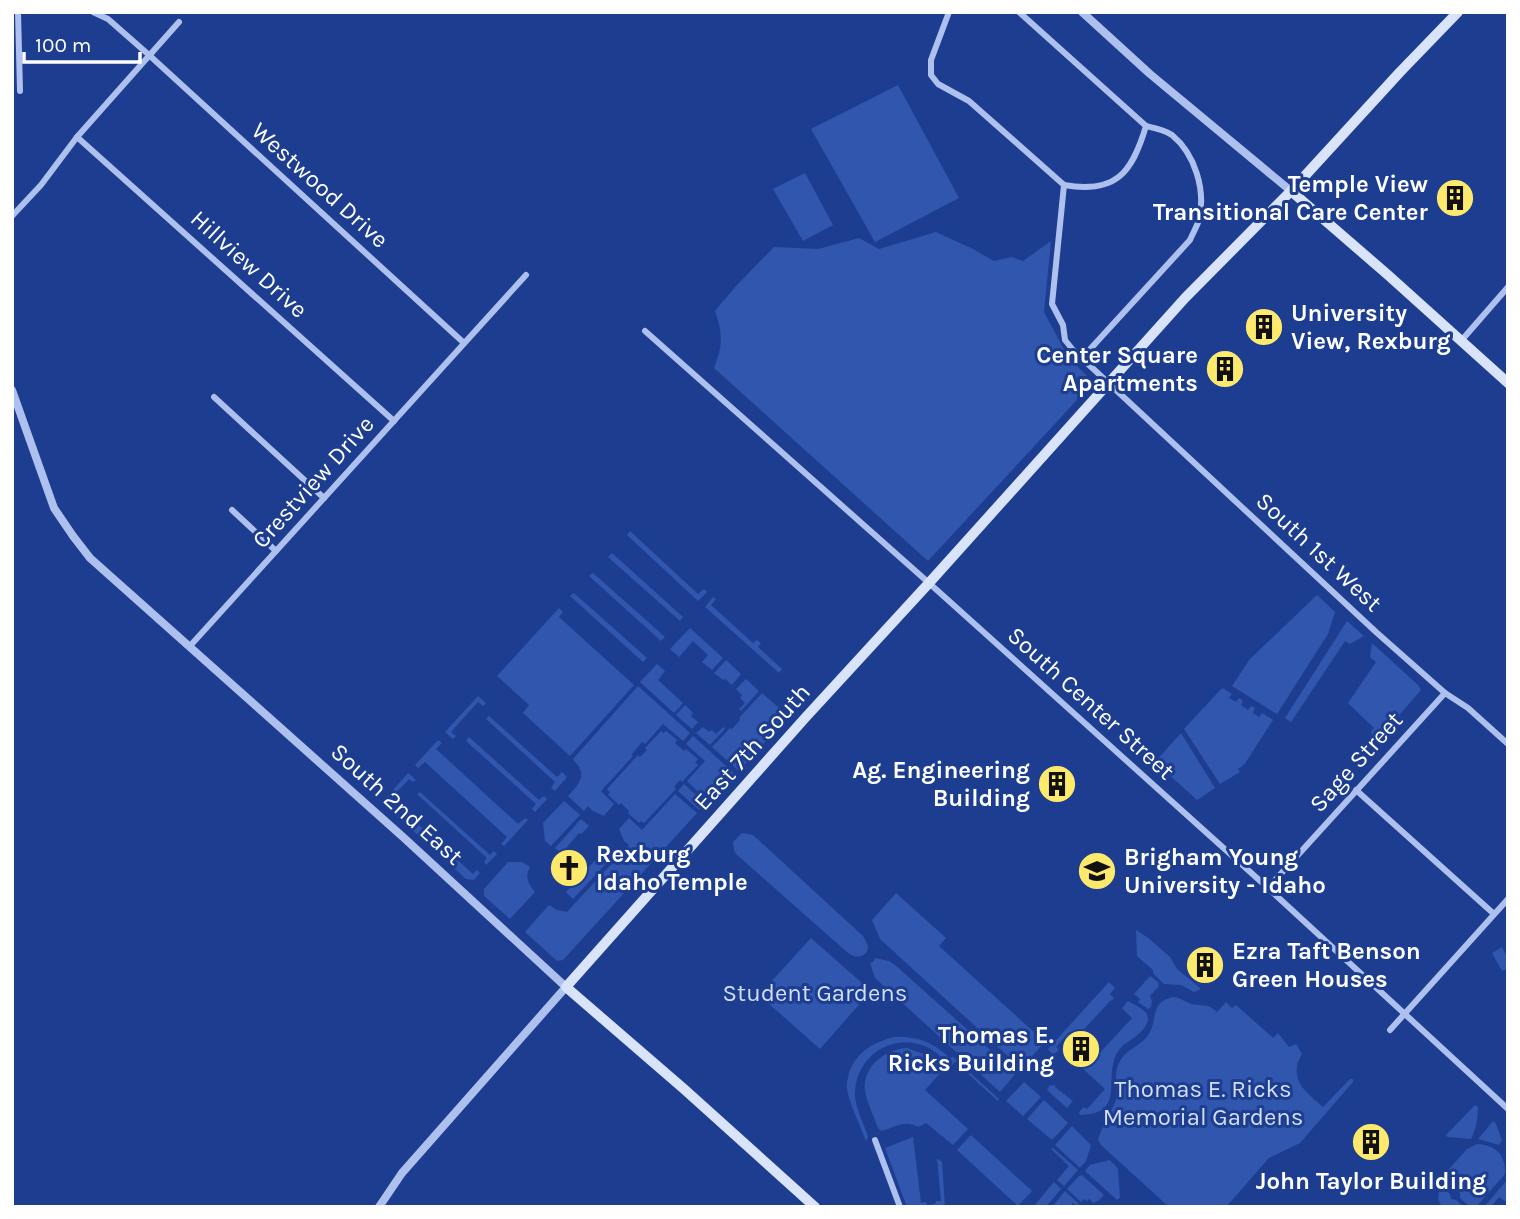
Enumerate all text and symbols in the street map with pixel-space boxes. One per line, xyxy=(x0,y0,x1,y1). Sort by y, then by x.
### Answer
scale bar xyxy=(24,21,140,65)
text: 100 m xyxy=(35,33,92,57)
street label: Westwood Drive xyxy=(246,116,394,254)
place label: Temple View Transitional Care Center xyxy=(1153,170,1429,226)
building icon: Temple View Transitional Care Center xyxy=(1434,177,1476,219)
street label: Hillview Drive xyxy=(185,204,313,324)
place label: University View, Rexburg xyxy=(1291,299,1451,355)
building icon: University View, Rexburg xyxy=(1243,306,1285,348)
place label: Center Square Apartments xyxy=(1036,341,1198,397)
building icon: Center Square Apartments xyxy=(1204,348,1246,390)
street label: Crestview Drive xyxy=(246,410,380,554)
street label: South 1st West xyxy=(1250,487,1388,617)
street label: South Center Street xyxy=(1002,621,1180,785)
street label: East 7th South xyxy=(688,678,816,816)
street label: Sage Street xyxy=(1304,706,1408,818)
street label: South 2nd East xyxy=(325,737,469,871)
place label: Ag. Engineering Building xyxy=(852,756,1030,812)
building icon: Ag. Engineering Building xyxy=(1036,763,1078,805)
place label: Rexburg Idaho Temple xyxy=(596,840,748,896)
place label: Brigham Young University - Idaho xyxy=(1124,843,1326,899)
church icon: Rexburg Idaho Temple xyxy=(548,847,590,889)
school or university icon: Brigham Young University - Idaho xyxy=(1076,850,1118,892)
place label: Ezra Taft Benson Green Houses xyxy=(1232,937,1421,993)
building icon: Ezra Taft Benson Green Houses xyxy=(1184,944,1226,986)
park label: Student Gardens xyxy=(723,979,907,1007)
place label: Thomas E. Ricks Building xyxy=(888,1021,1054,1077)
building icon: Thomas E. Ricks Building xyxy=(1060,1028,1102,1070)
park label: Thomas E. Ricks Memorial Gardens xyxy=(1103,1075,1303,1131)
building icon: John Taylor Building xyxy=(1350,1121,1392,1163)
place label: John Taylor Building xyxy=(1256,1167,1486,1195)

